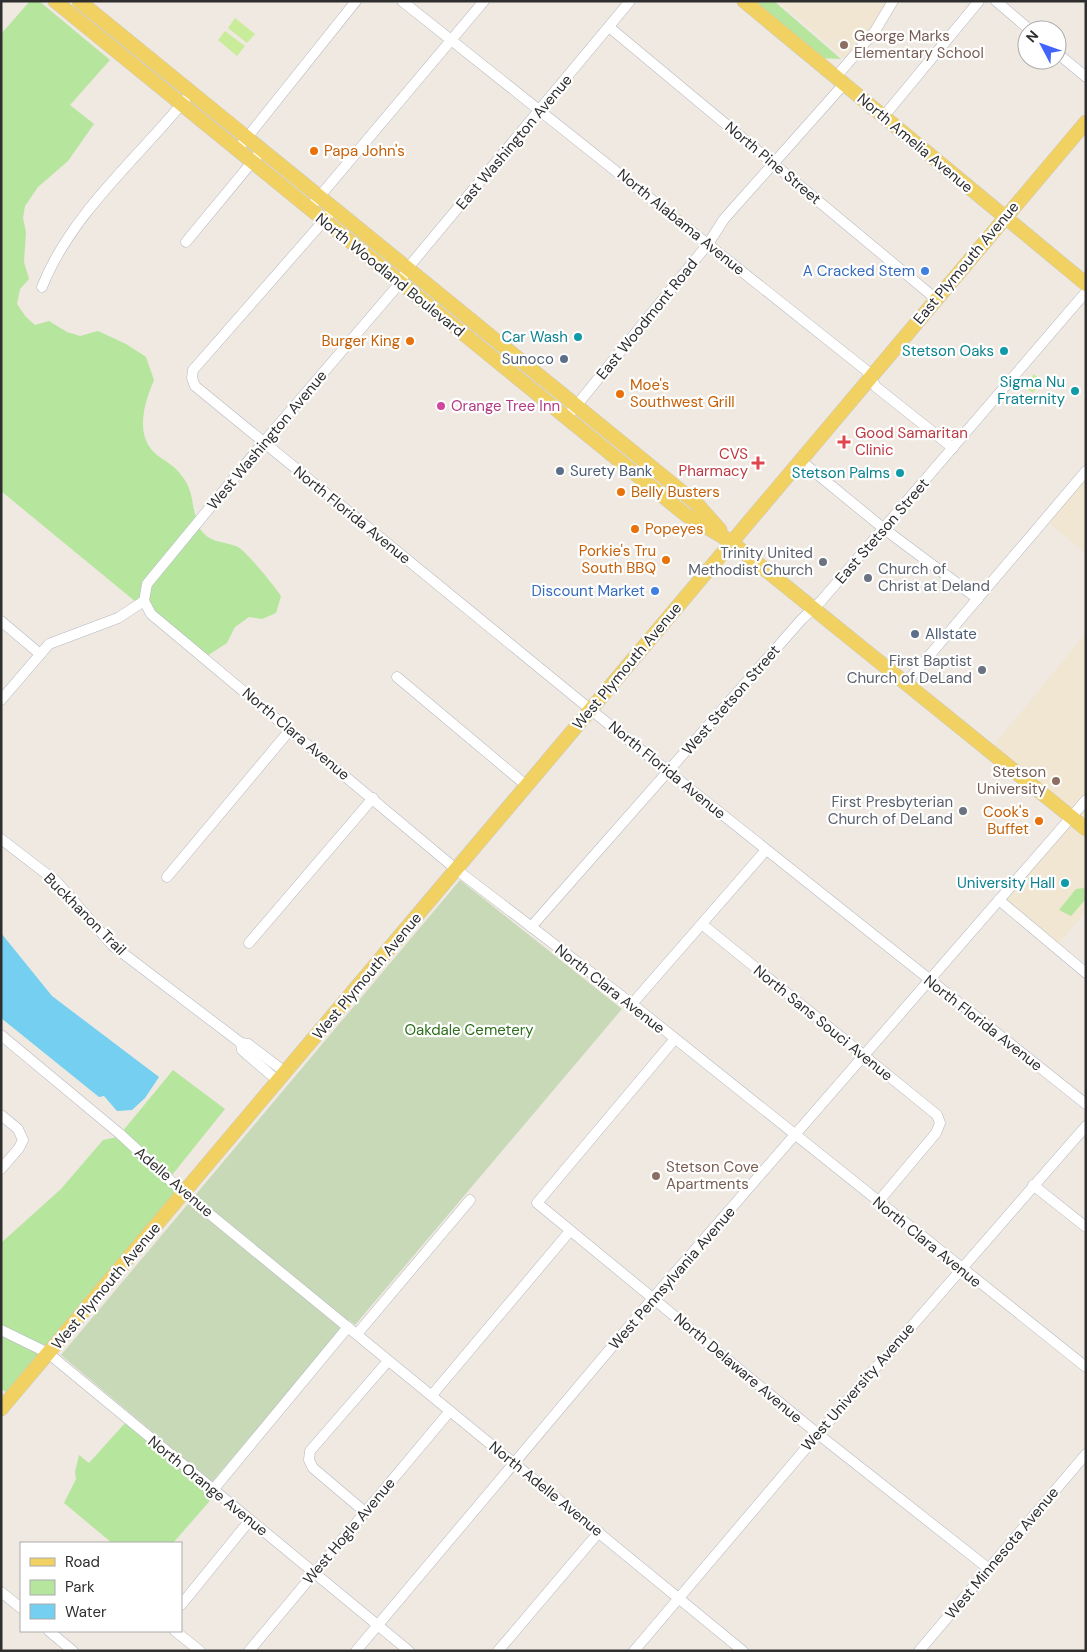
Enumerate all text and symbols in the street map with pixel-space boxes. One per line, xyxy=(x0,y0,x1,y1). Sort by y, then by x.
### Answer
north arrow xyxy=(1017,20,1067,70)
place label: George Marks Elementary School xyxy=(854,26,984,63)
text: N xyxy=(1022,27,1042,46)
marker: George Marks Elementary School xyxy=(838,39,850,51)
street label: East Washington Avenue xyxy=(452,70,576,214)
street label: North Amelia Avenue xyxy=(853,89,977,197)
street label: North Pine Street xyxy=(721,117,825,209)
place label: Papa John's xyxy=(324,141,405,161)
marker: Papa John's xyxy=(308,145,320,157)
street label: North Alabama Avenue xyxy=(613,164,749,280)
street label: East Plymouth Avenue xyxy=(909,197,1023,329)
street label: North Woodland Boulevard xyxy=(311,209,469,341)
street label: East Woodmont Road xyxy=(592,254,702,384)
place label: A Cracked Stem xyxy=(803,261,915,281)
marker: A Cracked Stem xyxy=(919,265,931,277)
place label: Car Wash xyxy=(501,327,568,347)
place label: Burger King xyxy=(322,331,400,351)
marker: Car Wash xyxy=(572,331,584,343)
marker: Burger King xyxy=(404,335,416,347)
place label: Stetson Oaks xyxy=(902,341,994,361)
marker: Stetson Oaks xyxy=(998,345,1010,357)
place label: Sunoco xyxy=(502,349,554,369)
marker: Sunoco xyxy=(558,353,570,365)
street label: West Washington Avenue xyxy=(203,366,331,514)
place label: Sigma Nu Fraternity xyxy=(997,372,1066,409)
place label: Moe's Southwest Grill xyxy=(630,375,735,412)
marker: Sigma Nu Fraternity xyxy=(1069,385,1081,397)
marker: Moe's Southwest Grill xyxy=(614,388,626,400)
place label: Orange Tree Inn xyxy=(451,396,560,416)
marker: Orange Tree Inn xyxy=(435,400,447,412)
place label: Good Samaritan Clinic xyxy=(855,423,968,460)
marker: Good Samaritan Clinic xyxy=(837,435,851,449)
place label: CVS Pharmacy xyxy=(679,444,749,481)
marker: CVS Pharmacy xyxy=(752,457,764,469)
place label: Surety Bank xyxy=(570,461,653,481)
street label: North Florida Avenue xyxy=(289,462,415,568)
place label: Stetson Palms xyxy=(792,463,890,483)
marker: Surety Bank xyxy=(554,465,566,477)
marker: Stetson Palms xyxy=(894,467,906,479)
street label: East Stetson Street xyxy=(831,474,933,588)
place label: Belly Busters xyxy=(631,482,720,502)
marker: Belly Busters xyxy=(615,486,627,498)
place label: Popeyes xyxy=(645,519,703,539)
marker: Popeyes xyxy=(629,523,641,535)
place label: Porkie's Tru South BBQ xyxy=(579,541,656,578)
place label: Trinity United Methodist Church xyxy=(688,543,813,580)
marker: Porkie's Tru South BBQ xyxy=(660,554,672,566)
marker: Trinity United Methodist Church xyxy=(817,556,829,568)
place label: Church of Christ at Deland xyxy=(878,559,990,596)
marker: Church of Christ at Deland xyxy=(862,572,874,584)
place label: Discount Market xyxy=(532,581,645,601)
marker: Discount Market xyxy=(649,585,661,597)
street label: West Plymouth Avenue xyxy=(568,598,686,734)
place label: Allstate xyxy=(925,624,977,644)
marker: Allstate xyxy=(909,628,921,640)
street label: West Stetson Street xyxy=(678,641,784,759)
place label: First Baptist Church of DeLand xyxy=(847,651,972,688)
marker: First Baptist Church of DeLand xyxy=(976,664,988,676)
street label: North Clara Avenue xyxy=(238,683,354,785)
street label: North Florida Avenue xyxy=(604,717,730,823)
place label: Stetson University xyxy=(977,762,1047,799)
marker: Stetson University xyxy=(1050,775,1062,787)
place label: First Presbyterian Church of DeLand xyxy=(828,792,953,829)
place label: Cook's Buffet xyxy=(983,802,1029,839)
marker: First Presbyterian Church of DeLand xyxy=(957,805,969,817)
marker: Cook's Buffet xyxy=(1033,815,1045,827)
street label: Buckhanon Trail xyxy=(39,868,131,960)
place label: University Hall xyxy=(957,873,1055,893)
marker: University Hall xyxy=(1059,877,1071,889)
street label: West Plymouth Avenue xyxy=(308,908,426,1044)
street label: North Clara Avenue xyxy=(551,940,669,1038)
street label: North Sans Souci Avenue xyxy=(749,961,897,1085)
street label: North Florida Avenue xyxy=(920,970,1046,1076)
park label: Oakdale Cemetery xyxy=(404,1020,534,1040)
street label: Adelle Avenue xyxy=(131,1142,217,1222)
place label: Stetson Cove Apartments xyxy=(666,1157,759,1194)
marker: Stetson Cove Apartments xyxy=(650,1170,662,1182)
street label: North Clara Avenue xyxy=(869,1192,985,1292)
street label: West Pennsylvania Avenue xyxy=(604,1202,740,1354)
street label: West Plymouth Avenue xyxy=(47,1218,165,1354)
street label: North Delaware Avenue xyxy=(670,1308,806,1428)
street label: West University Avenue xyxy=(797,1319,919,1455)
street label: North Orange Avenue xyxy=(144,1431,272,1541)
street label: North Adelle Avenue xyxy=(485,1437,607,1541)
street label: West Hogle Avenue xyxy=(298,1473,400,1589)
street label: West Minnesota Avenue xyxy=(941,1483,1063,1623)
legend xyxy=(20,1542,182,1632)
text: Road xyxy=(65,1552,100,1572)
text: Park xyxy=(65,1577,95,1597)
text: Water xyxy=(65,1602,107,1622)

